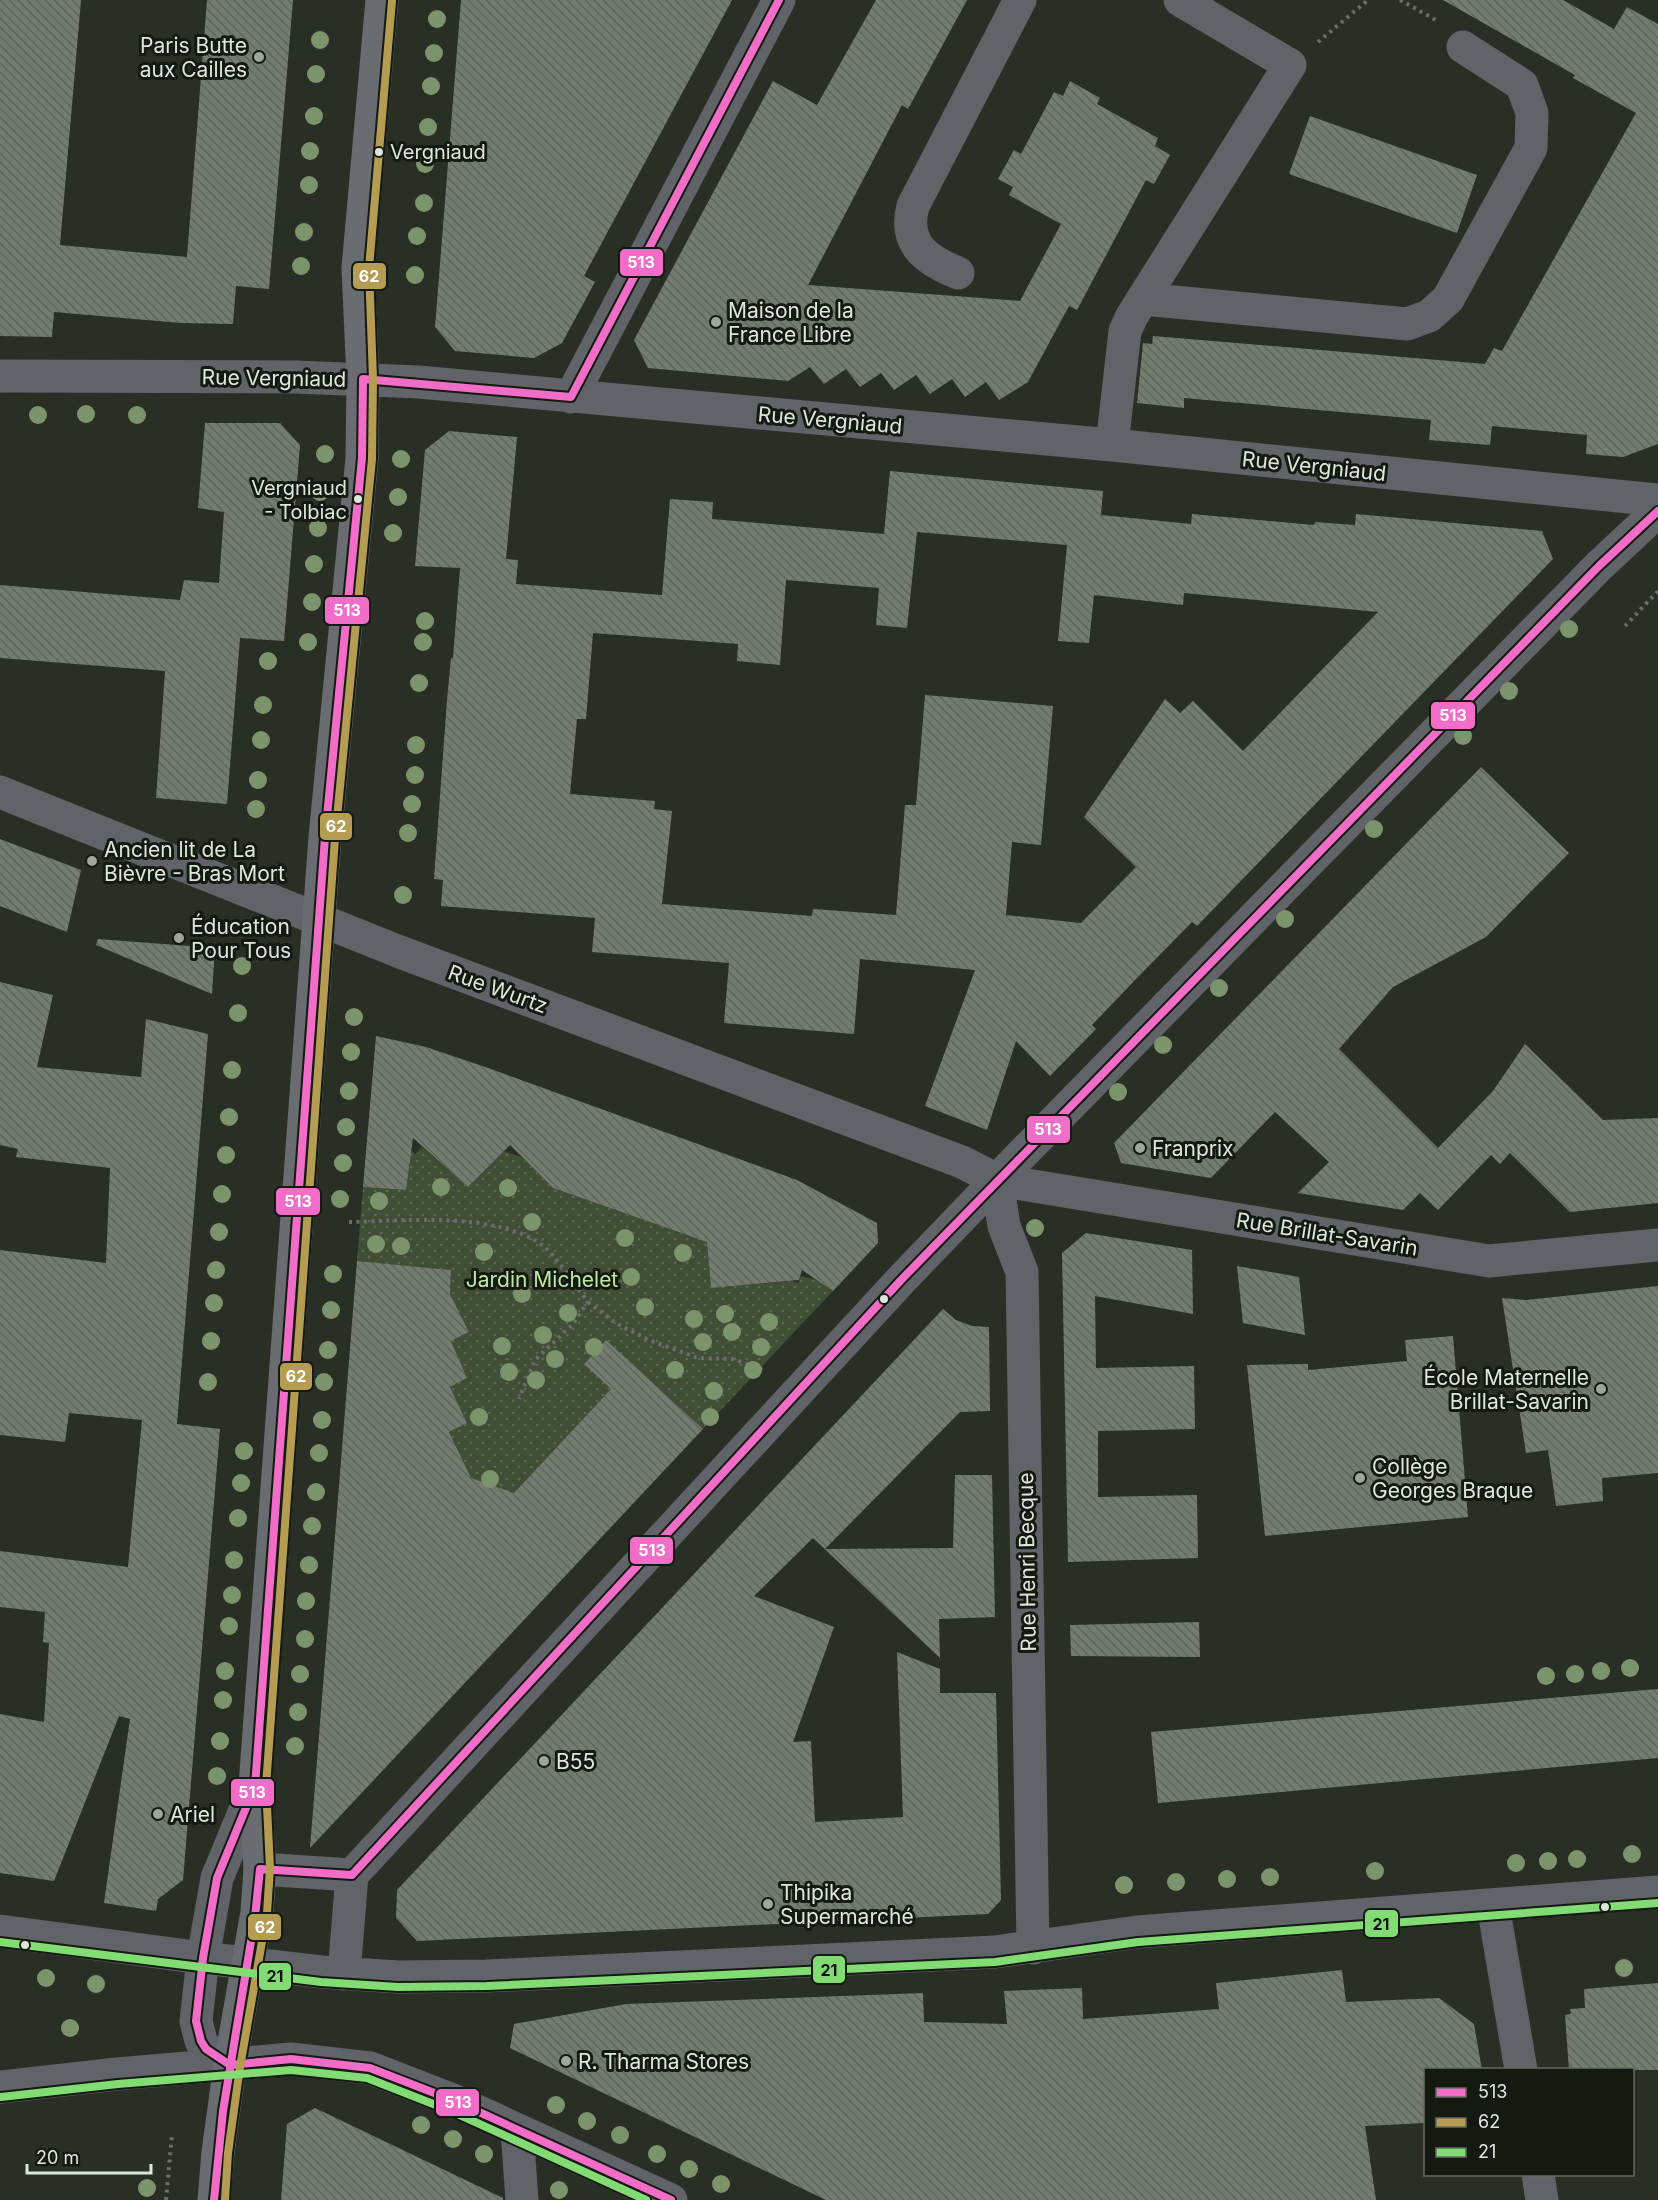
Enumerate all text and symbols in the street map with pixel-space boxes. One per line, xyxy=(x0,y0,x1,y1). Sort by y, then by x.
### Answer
place label: Paris Butte aux Cailles xyxy=(140,33,247,82)
marker: Paris Butte aux Cailles xyxy=(252,50,266,64)
place label: Vergniaud xyxy=(390,140,486,164)
marker: Vergniaud xyxy=(373,146,385,158)
line badge: 513 xyxy=(619,248,664,277)
text: 513 xyxy=(627,252,655,272)
line badge: 62 xyxy=(352,262,387,290)
text: 62 xyxy=(359,266,379,286)
place label: Maison de la France Libre xyxy=(728,298,854,347)
marker: Maison de la France Libre xyxy=(709,315,723,329)
street label: Rue Vergniaud xyxy=(201,364,347,392)
street label: Rue Vergniaud xyxy=(757,401,903,439)
street label: Rue Vergniaud xyxy=(1241,446,1387,486)
place label: Vergniaud - Tolbiac xyxy=(251,476,347,524)
marker: Vergniaud - Tolbiac xyxy=(352,493,364,505)
line badge: 513 xyxy=(324,596,370,625)
text: 513 xyxy=(333,600,361,620)
line badge: 513 xyxy=(1430,701,1476,730)
text: 513 xyxy=(1439,705,1467,725)
line badge: 62 xyxy=(319,812,353,841)
text: 62 xyxy=(326,816,346,836)
place label: Ancien lit de La Bièvre - Bras Mort xyxy=(104,837,285,886)
marker: Ancien lit de La Bièvre - Bras Mort xyxy=(85,854,99,868)
place label: Éducation Pour Tous xyxy=(191,913,291,963)
marker: Éducation Pour Tous xyxy=(172,931,186,945)
street label: Rue Wurtz xyxy=(445,959,551,1019)
line badge: 513 xyxy=(1026,1115,1071,1144)
text: 513 xyxy=(1034,1119,1062,1139)
place label: Franprix xyxy=(1152,1136,1234,1161)
marker: Franprix xyxy=(1133,1141,1147,1155)
line badge: 513 xyxy=(275,1187,321,1216)
text: 513 xyxy=(284,1191,312,1211)
street label: Rue Brillat-Savarin xyxy=(1234,1207,1420,1261)
park label: Jardin Michelet xyxy=(466,1267,618,1292)
unlabelled marker xyxy=(878,1293,890,1305)
line badge: 62 xyxy=(279,1362,313,1391)
place label: École Maternelle Brillat-Savarin xyxy=(1424,1364,1589,1414)
text: 62 xyxy=(286,1366,306,1386)
marker: École Maternelle Brillat-Savarin xyxy=(1594,1382,1608,1396)
place label: Collège Georges Braque xyxy=(1372,1454,1533,1503)
marker: Collège Georges Braque xyxy=(1353,1471,1367,1485)
street label: Rue Henri Becque xyxy=(1013,1472,1041,1652)
line badge: 513 xyxy=(629,1536,674,1565)
text: 513 xyxy=(638,1540,666,1560)
place label: B55 xyxy=(556,1749,595,1774)
marker: B55 xyxy=(537,1754,551,1768)
line badge: 513 xyxy=(230,1778,275,1807)
text: 513 xyxy=(238,1782,266,1802)
place label: Ariel xyxy=(170,1802,215,1827)
marker: Ariel xyxy=(151,1807,165,1821)
place label: Thipika Supermarché xyxy=(780,1880,914,1929)
marker: Thipika Supermarché xyxy=(761,1897,775,1911)
unlabelled marker xyxy=(1599,1901,1611,1913)
line badge: 21 xyxy=(1364,1909,1399,1938)
line badge: 62 xyxy=(247,1913,282,1941)
text: 21 xyxy=(1373,1914,1389,1934)
text: 62 xyxy=(255,1917,275,1937)
unlabelled marker xyxy=(19,1939,31,1951)
line badge: 21 xyxy=(812,1955,846,1984)
text: 21 xyxy=(821,1960,837,1980)
line badge: 21 xyxy=(258,1962,292,1991)
text: 21 xyxy=(267,1966,283,1986)
place label: R. Tharma Stores xyxy=(578,2049,749,2074)
marker: R. Tharma Stores xyxy=(559,2054,573,2068)
legend xyxy=(1424,2068,1634,2176)
text: 513 xyxy=(1478,2081,1507,2102)
line badge: 513 xyxy=(435,2088,480,2117)
text: 513 xyxy=(444,2092,472,2112)
text: 62 xyxy=(1478,2111,1500,2132)
scale bar xyxy=(27,2137,152,2175)
text: 21 xyxy=(1478,2141,1496,2162)
text: 20 m xyxy=(36,2147,79,2168)

